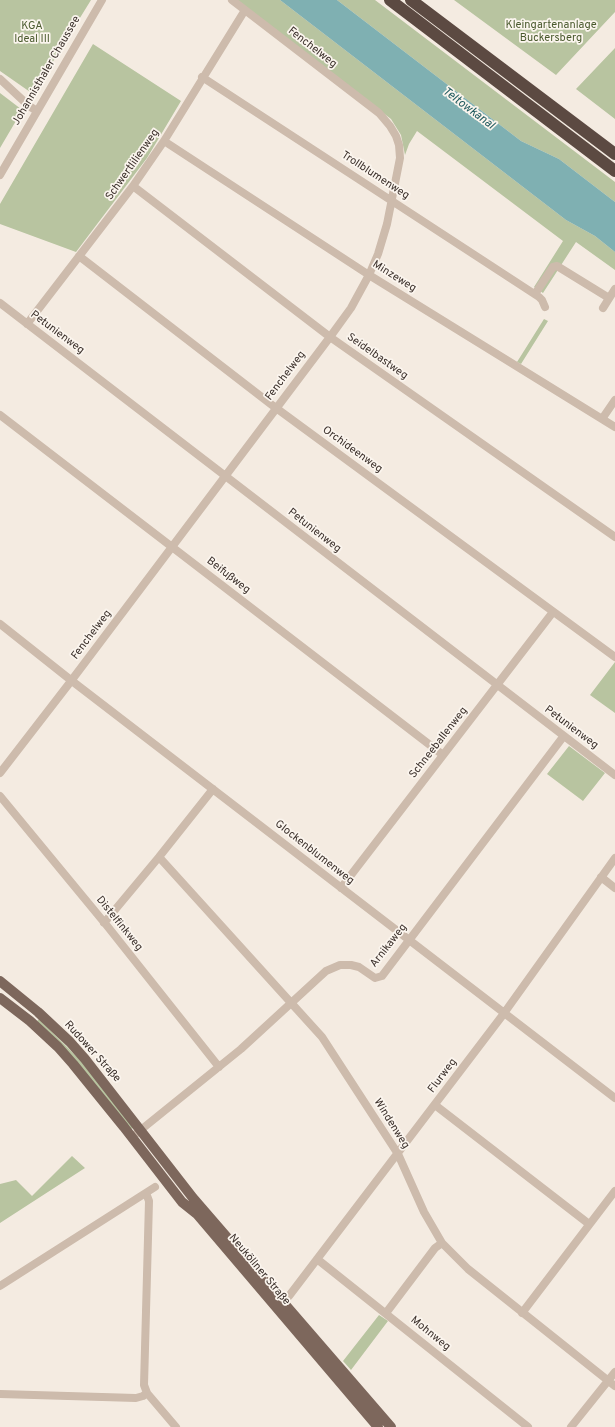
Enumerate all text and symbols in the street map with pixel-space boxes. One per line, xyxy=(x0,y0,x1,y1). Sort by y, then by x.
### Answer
street label: Johannisthaler Chaussee xyxy=(10,14,84,128)
park label: Kleingartenanlage Buckersberg xyxy=(505,19,597,45)
park label: KGA Ideal III xyxy=(14,20,50,46)
street label: Fenchelweg xyxy=(285,25,339,71)
water label: Teltowkanal xyxy=(439,85,497,133)
street label: Schwertlilienweg xyxy=(104,127,162,203)
street label: Trollblumenweg xyxy=(339,149,411,203)
street label: Minzeweg xyxy=(370,258,418,296)
street label: Petunienweg xyxy=(27,308,87,358)
street label: Seidelbastweg xyxy=(344,331,410,383)
street label: Fenchelweg xyxy=(263,349,309,403)
street label: Orchideenweg xyxy=(319,424,385,476)
street label: Petunienweg xyxy=(285,506,343,556)
street label: Beifußweg xyxy=(204,555,252,597)
street label: Fenchelweg xyxy=(69,608,115,662)
street label: Petunienweg xyxy=(541,703,601,753)
street label: Schneeballenweg xyxy=(407,705,471,781)
street label: Glockenblumenweg xyxy=(272,818,356,888)
street label: Distelfinkweg xyxy=(93,894,145,954)
street label: Arnikaweg xyxy=(368,921,410,971)
street label: Rudower Straße xyxy=(61,1019,123,1085)
street label: Flurweg xyxy=(426,1056,460,1096)
street label: Windenweg xyxy=(370,1096,412,1152)
street label: Neuköllner Straße xyxy=(225,1232,293,1308)
street label: Mohnweg xyxy=(407,1314,453,1354)

